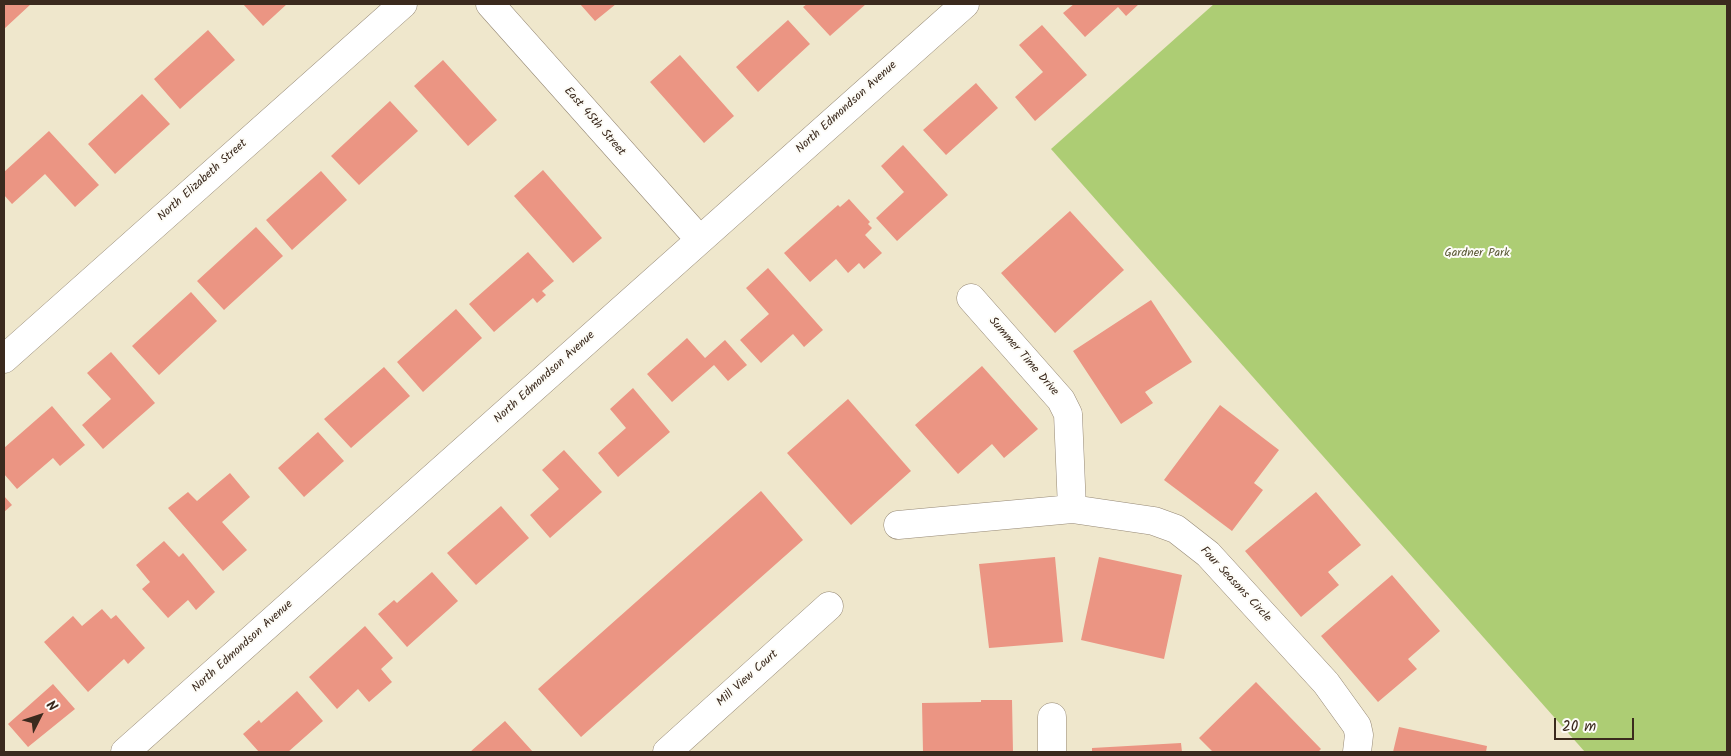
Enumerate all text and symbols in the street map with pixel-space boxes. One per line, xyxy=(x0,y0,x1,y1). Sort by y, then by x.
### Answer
street label: North Edmondson Avenue xyxy=(794,59,900,157)
street label: East 45th Street xyxy=(560,85,628,159)
street label: North Elizabeth Street xyxy=(155,137,251,225)
park label: Gardner Park xyxy=(1444,247,1510,261)
street label: Summer Time Drive xyxy=(985,315,1061,399)
street label: North Edmondson Avenue xyxy=(492,329,598,427)
street label: Four Seasons Circle xyxy=(1196,544,1274,626)
street label: North Edmondson Avenue xyxy=(190,598,296,696)
street label: Mill View Court xyxy=(714,648,782,710)
north arrow xyxy=(15,691,65,741)
text: N xyxy=(40,696,63,717)
scale bar xyxy=(1556,708,1636,740)
text: 20 m xyxy=(1562,715,1596,739)

